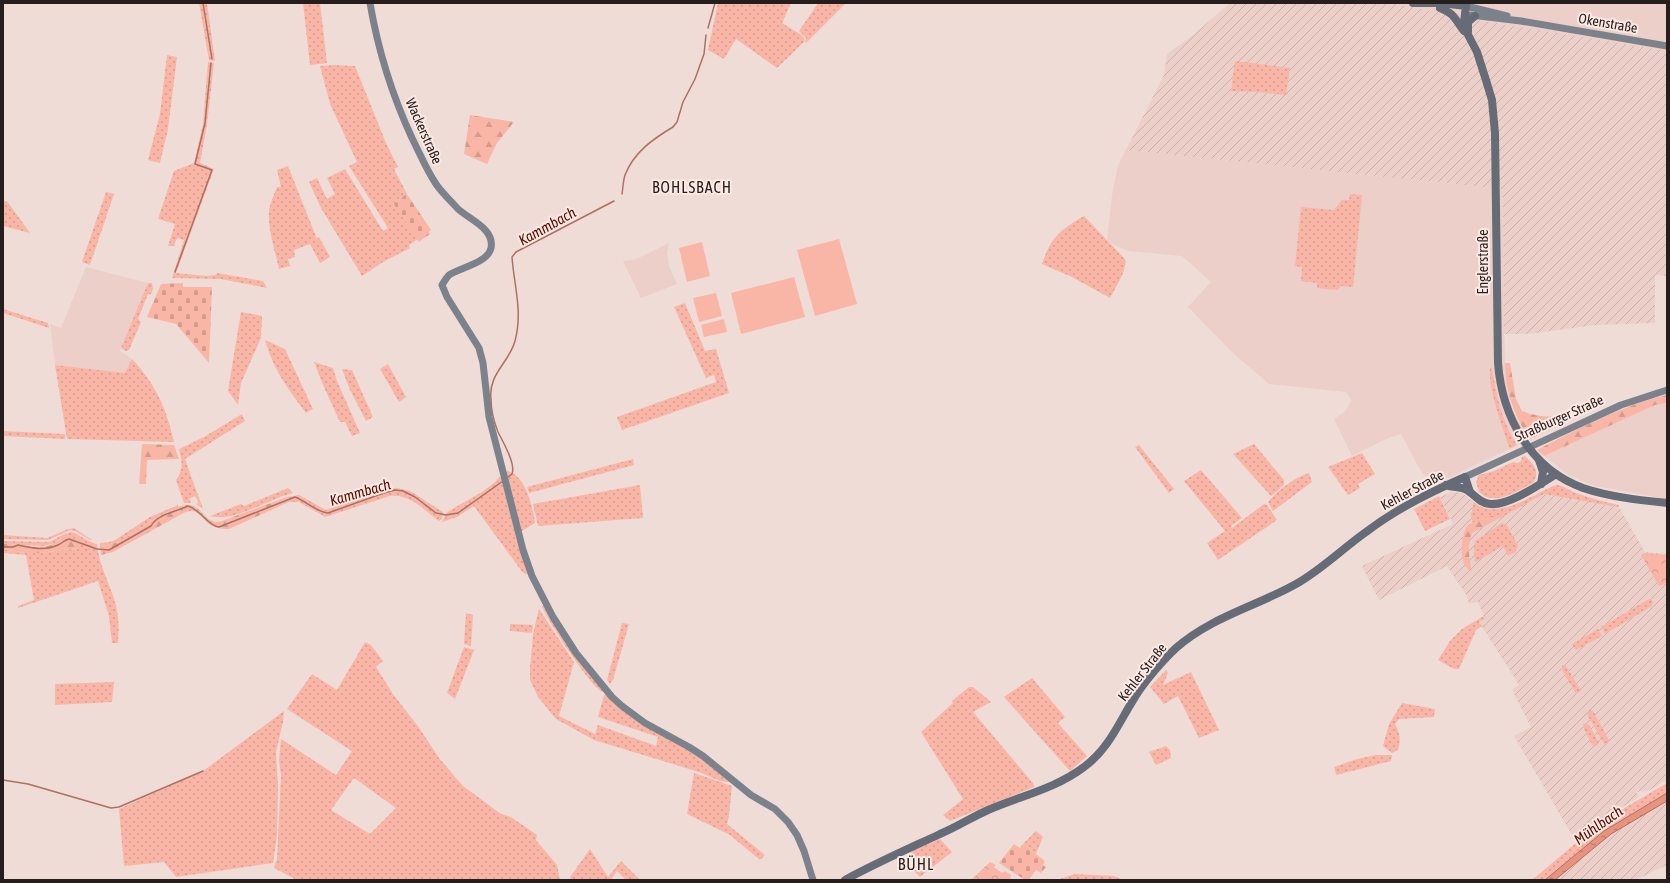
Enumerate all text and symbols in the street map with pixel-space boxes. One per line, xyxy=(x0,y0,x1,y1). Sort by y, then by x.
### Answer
street label: Okenstraße xyxy=(1577,10,1639,36)
street label: Wackerstraße xyxy=(402,96,446,166)
district label: BOHLSBACH xyxy=(652,178,732,196)
water label: Kammbach xyxy=(516,203,578,249)
street label: Englerstraße xyxy=(1475,229,1491,295)
street label: Straßburger Straße xyxy=(1512,391,1606,445)
street label: Kehler Straße xyxy=(1378,467,1446,513)
water label: Kammbach xyxy=(328,475,392,509)
street label: Kehler Straße xyxy=(1114,640,1170,704)
water label: Mühlbach xyxy=(1570,802,1626,848)
district label: BÜHL xyxy=(898,855,934,873)

